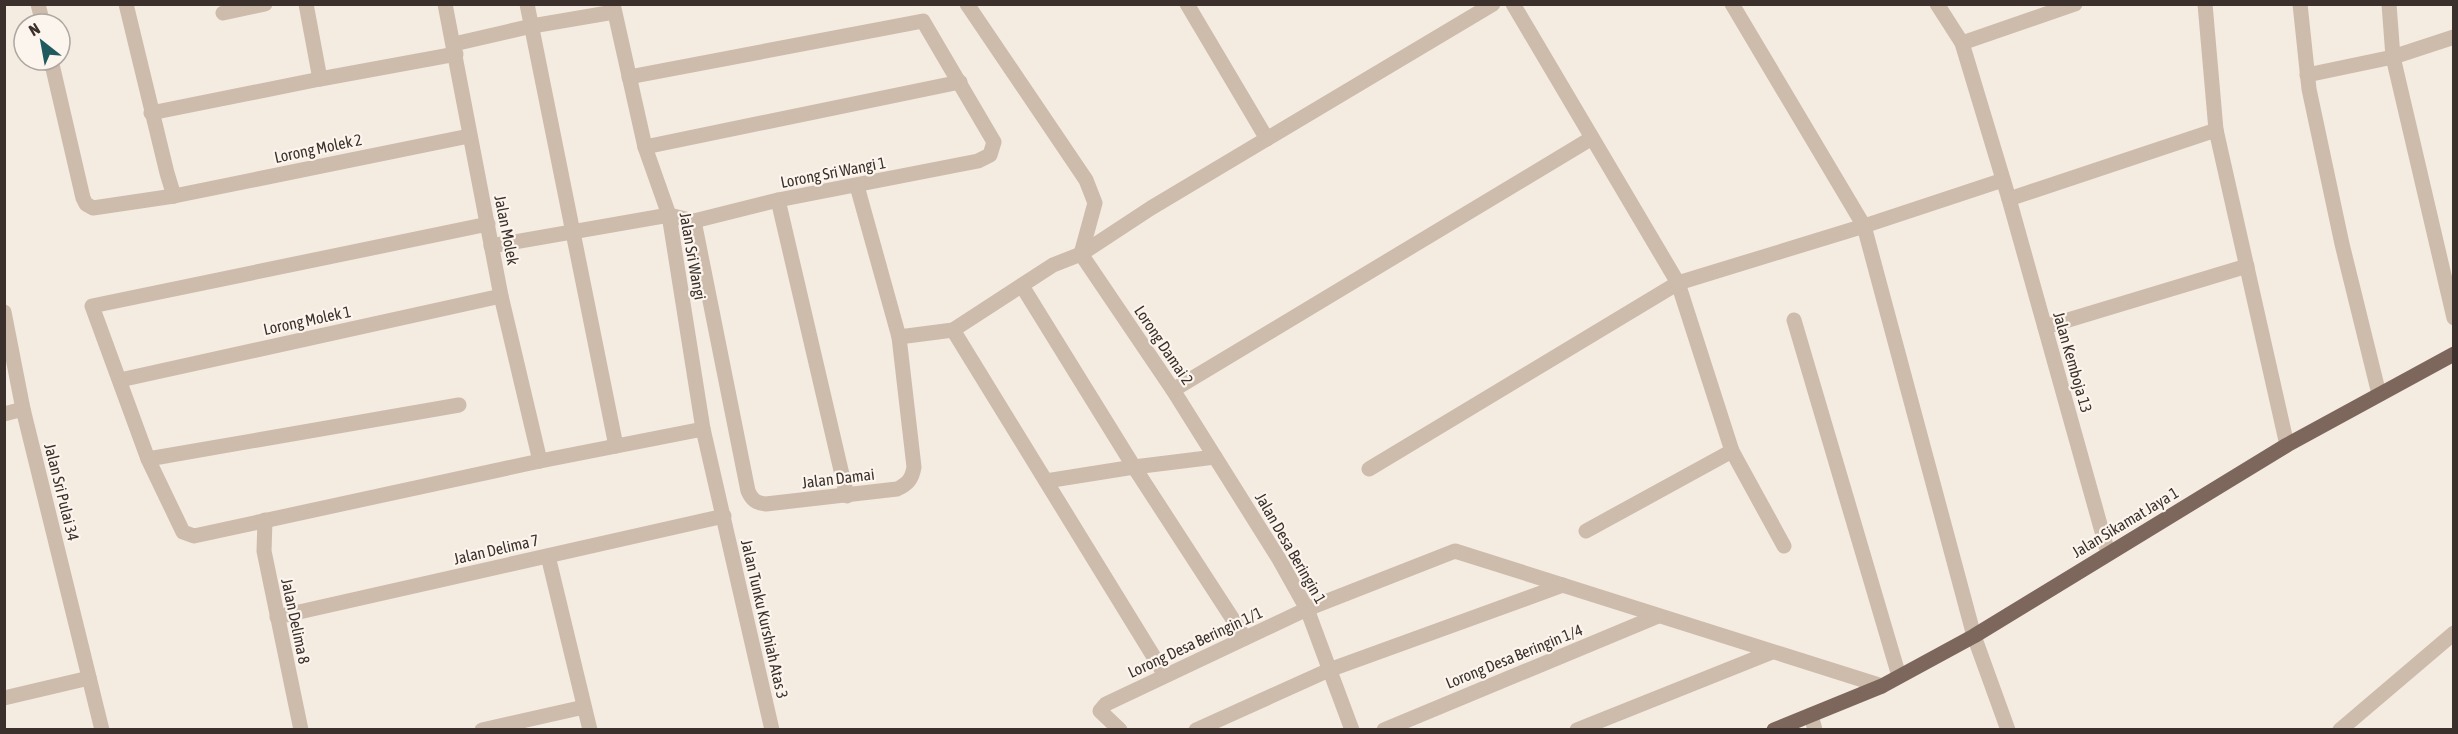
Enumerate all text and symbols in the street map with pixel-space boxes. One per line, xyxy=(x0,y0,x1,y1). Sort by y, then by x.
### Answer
north arrow xyxy=(12,12,72,72)
text: N xyxy=(26,19,43,39)
street label: Lorong Molek 2 xyxy=(273,130,364,167)
street label: Lorong Sri Wangi 1 xyxy=(779,153,887,192)
street label: Jalan Molek xyxy=(491,194,523,266)
street label: Jalan Sri Wangi xyxy=(675,211,710,301)
street label: Lorong Molek 1 xyxy=(262,302,353,339)
street label: Lorong Damai 2 xyxy=(1130,302,1197,389)
street label: Jalan Kemboja 13 xyxy=(2049,310,2096,415)
street label: Jalan Sri Pulai 34 xyxy=(41,441,83,543)
street label: Jalan Damai xyxy=(801,465,875,491)
street label: Jalan Sikamat Jaya 1 xyxy=(2069,483,2182,562)
street label: Jalan Desa Beringin 1 xyxy=(1251,489,1330,607)
street label: Jalan Delima 7 xyxy=(452,530,540,568)
street label: Jalan Tunku Kurshiah Atas 3 xyxy=(738,538,792,700)
street label: Jalan Delima 8 xyxy=(278,577,314,665)
street label: Lorong Desa Beringin 1/1 xyxy=(1125,603,1266,682)
street label: Lorong Desa Beringin 1/4 xyxy=(1443,620,1586,693)

